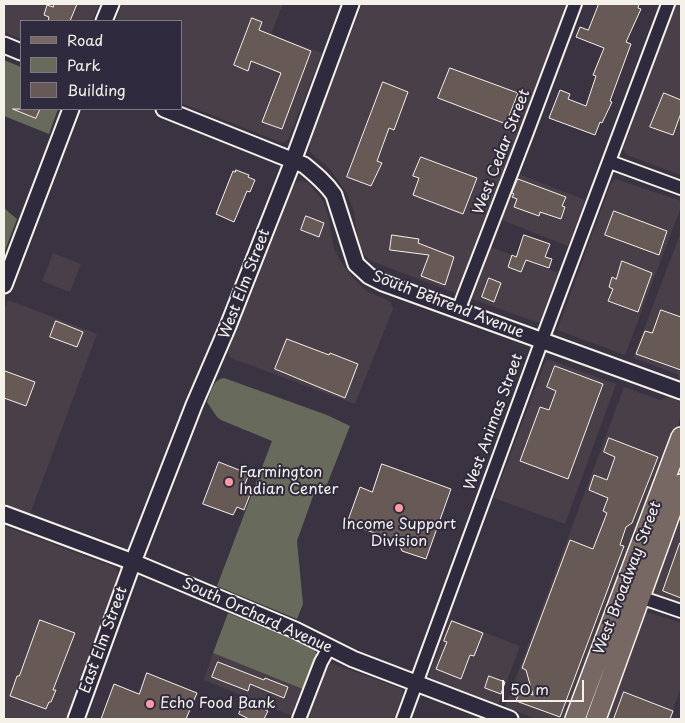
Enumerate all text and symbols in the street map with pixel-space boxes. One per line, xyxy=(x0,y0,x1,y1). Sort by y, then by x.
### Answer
legend xyxy=(20,20,182,110)
text: Road xyxy=(67,28,103,51)
text: Park xyxy=(67,53,101,76)
text: Building xyxy=(67,78,126,101)
street label: West Cedar Street xyxy=(470,87,534,217)
street label: West Elm Street xyxy=(216,227,274,341)
street label: South Behrend Avenue xyxy=(370,268,526,342)
street label: West Animas Street xyxy=(461,351,527,493)
place label: Farmington Indian Center xyxy=(239,464,339,499)
marker: Farmington Indian Center xyxy=(223,476,235,488)
street label: West Broadway Street xyxy=(590,499,666,657)
marker: Income Support Division xyxy=(393,502,405,514)
place label: Income Support Division xyxy=(342,516,456,551)
street label: South Orchard Avenue xyxy=(179,575,335,657)
street label: East Elm Street xyxy=(76,584,132,696)
scale bar xyxy=(505,670,588,702)
text: 50 m xyxy=(510,677,549,700)
place label: Echo Food Bank xyxy=(160,695,275,713)
marker: Echo Food Bank xyxy=(144,698,156,710)

